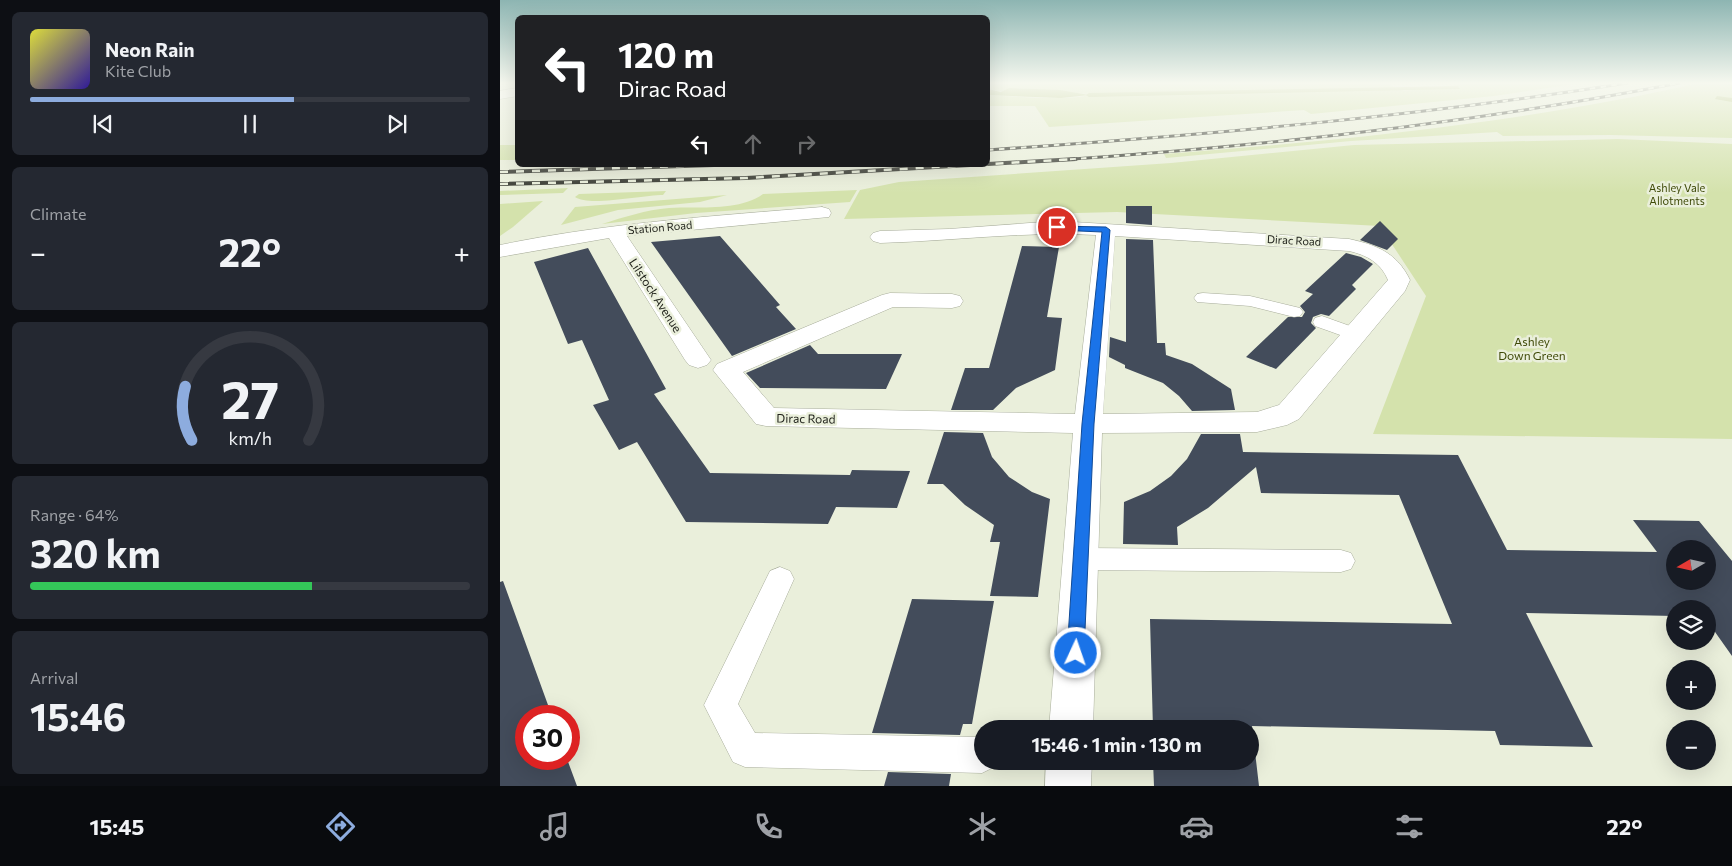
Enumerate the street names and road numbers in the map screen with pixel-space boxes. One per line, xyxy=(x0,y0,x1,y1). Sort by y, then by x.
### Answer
street label: Station Road xyxy=(627,218,693,236)
street label: Dirac Road xyxy=(1267,232,1321,248)
street label: Lilstock Avenue xyxy=(627,255,685,335)
street label: Dirac Road xyxy=(776,410,836,426)

